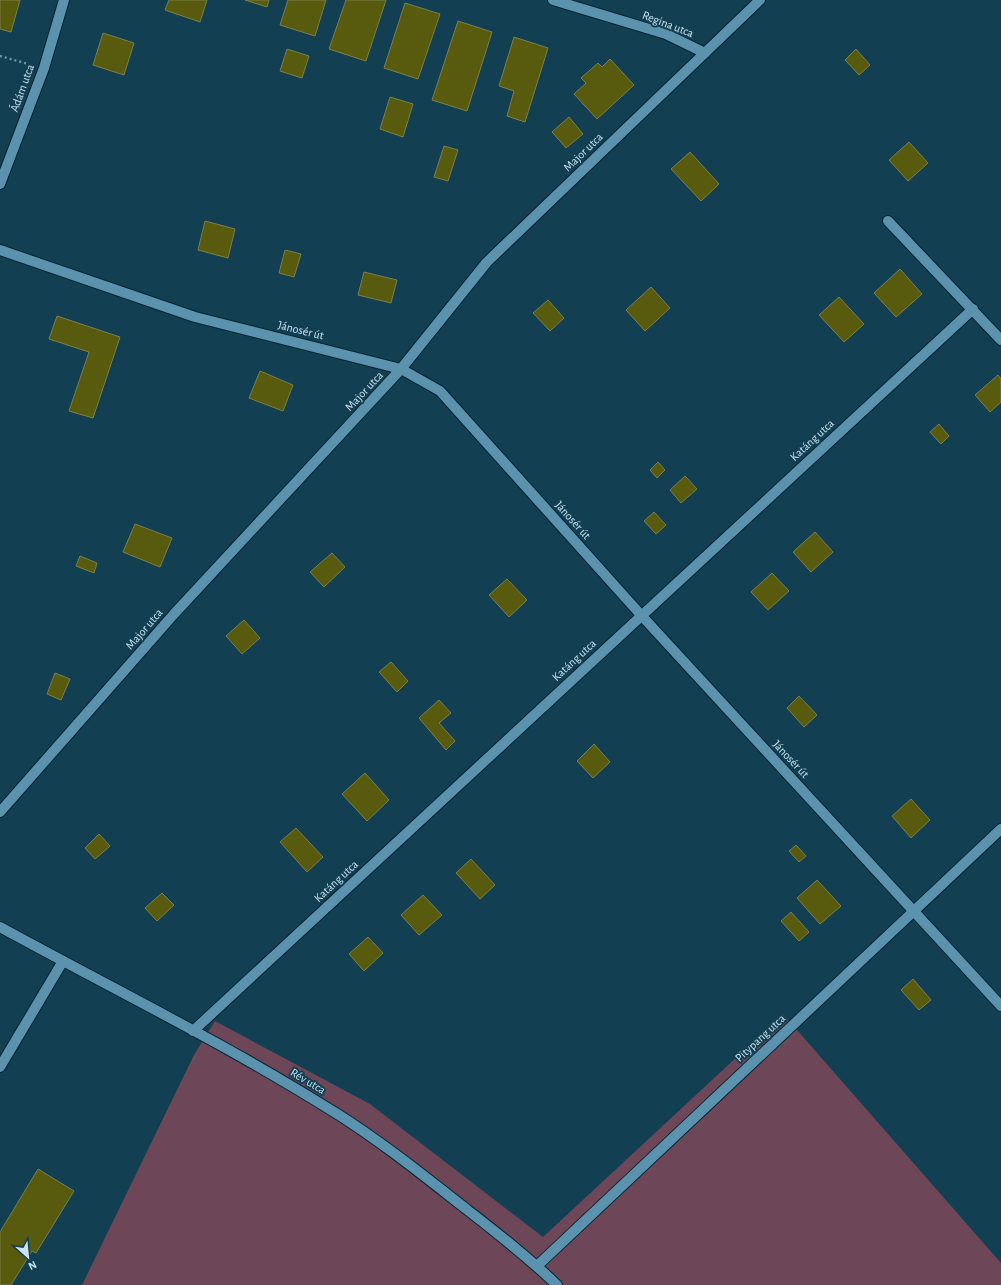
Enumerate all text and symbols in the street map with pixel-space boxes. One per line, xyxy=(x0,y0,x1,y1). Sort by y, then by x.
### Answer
street label: Regina utca xyxy=(641,9,696,39)
street label: Ádám utca xyxy=(7,62,36,113)
street label: Major utca xyxy=(561,130,606,174)
street label: Jánosér út xyxy=(277,319,325,342)
street label: Major utca xyxy=(343,368,386,414)
street label: Katáng utca xyxy=(788,417,837,463)
street label: Jánosér út xyxy=(553,499,593,542)
street label: Major utca xyxy=(123,606,166,652)
street label: Katáng utca xyxy=(550,637,599,683)
street label: Jánosér út xyxy=(771,738,811,780)
street label: Katáng utca xyxy=(312,858,361,904)
street label: Pitypang utca xyxy=(733,1012,788,1065)
street label: Rév utca xyxy=(288,1066,328,1096)
north arrow xyxy=(8,1237,48,1277)
text: N xyxy=(26,1259,38,1272)

